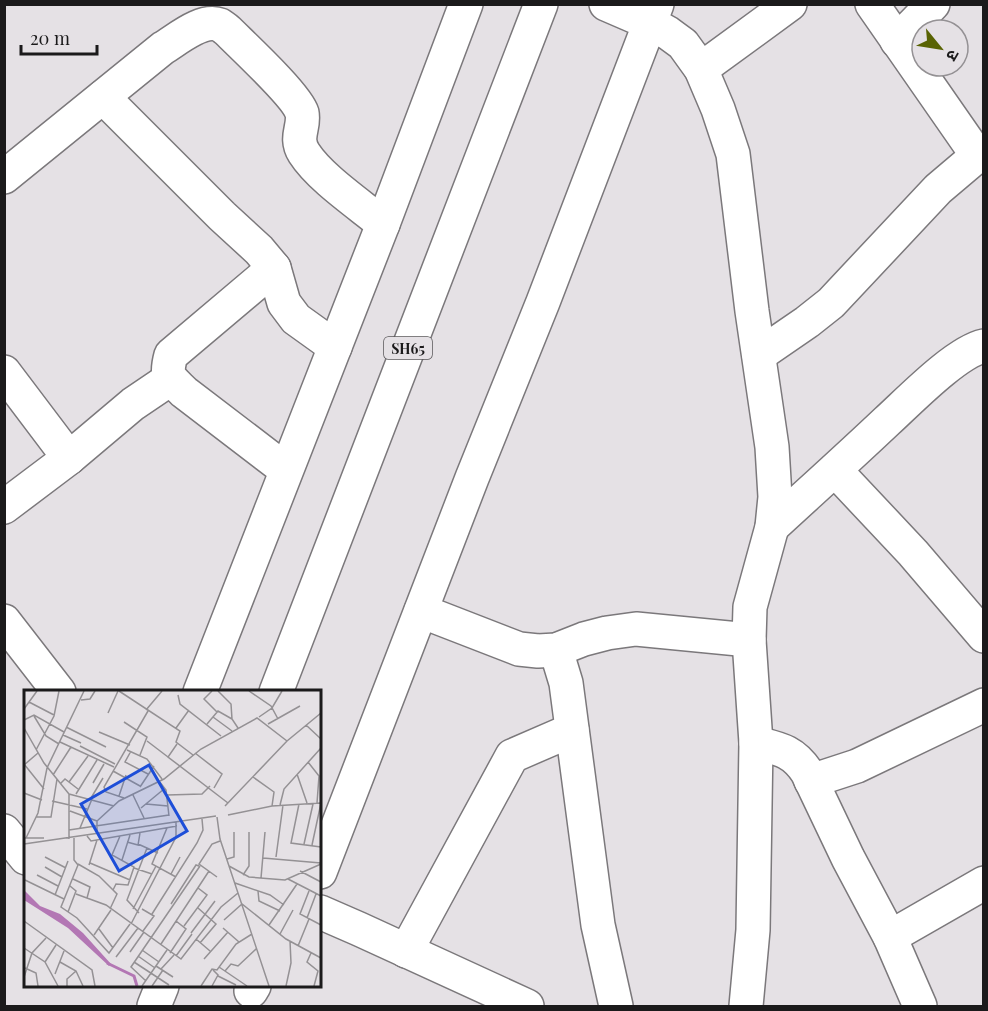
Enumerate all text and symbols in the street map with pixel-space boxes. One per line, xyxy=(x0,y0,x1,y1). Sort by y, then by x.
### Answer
scale bar xyxy=(21,18,98,56)
north arrow xyxy=(910,18,970,78)
text: 20 m xyxy=(30,26,70,50)
text: उ xyxy=(942,46,965,66)
road number: SH65 xyxy=(384,337,432,359)
inset map xyxy=(24,690,321,987)

